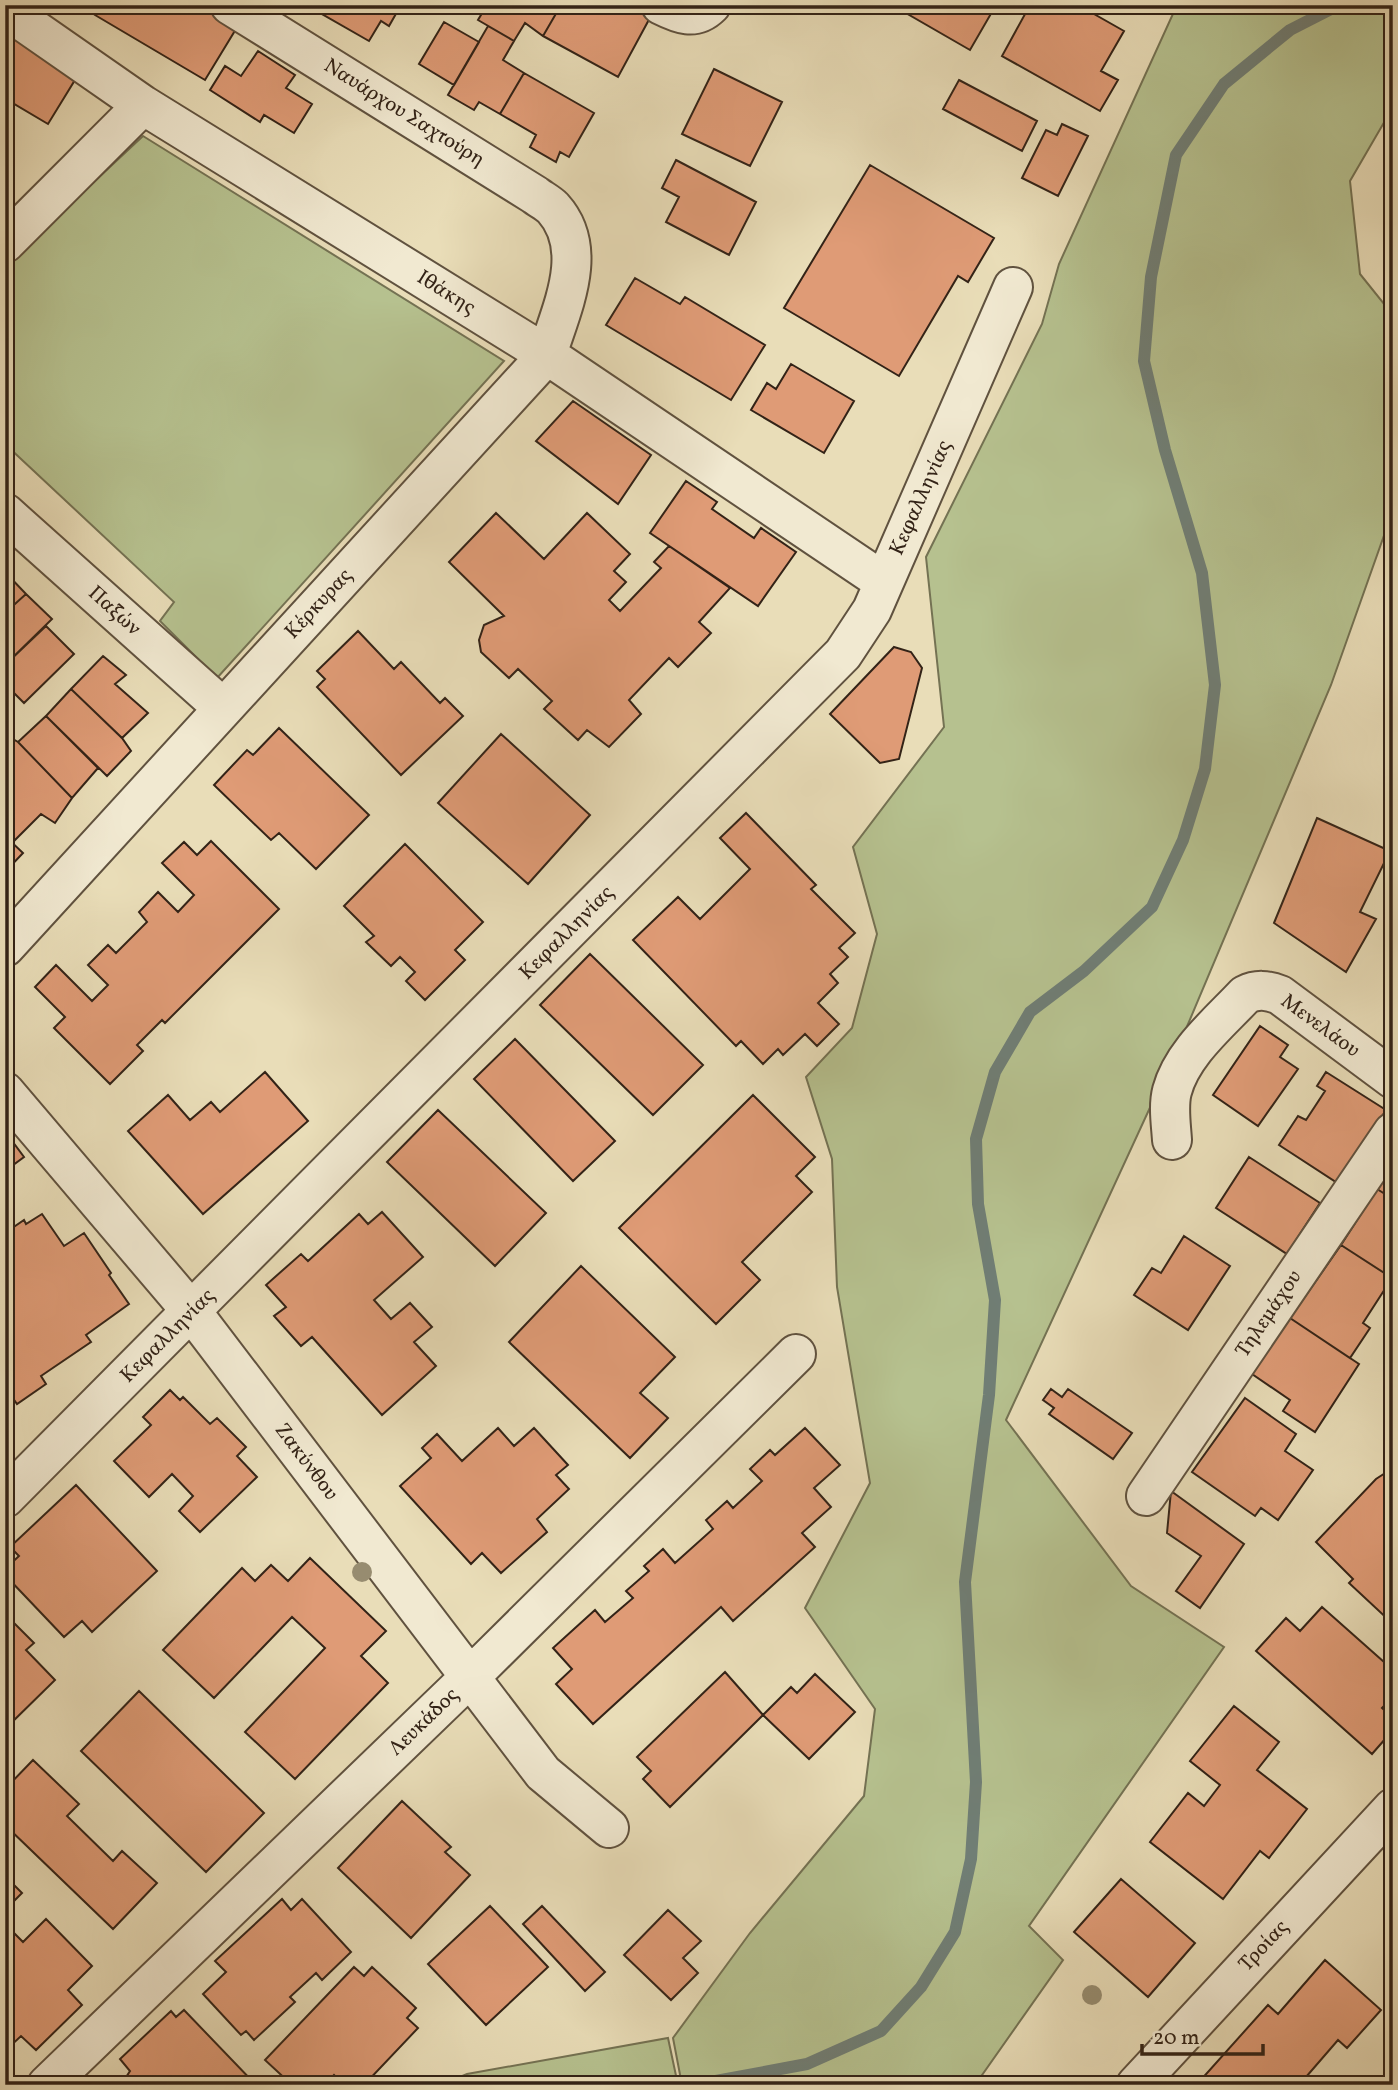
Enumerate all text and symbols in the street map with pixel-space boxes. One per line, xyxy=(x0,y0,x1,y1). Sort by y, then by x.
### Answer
street label: Ναυάρχου Σαχτούρη xyxy=(318,52,490,174)
street label: Ιθάκης xyxy=(411,264,481,322)
street label: Κεφαλληνίας xyxy=(883,436,959,560)
street label: Κέρκυρας xyxy=(279,562,359,646)
street label: Παξών xyxy=(81,579,147,643)
street label: Κεφαλληνίας xyxy=(513,879,621,987)
street label: Μενελάου xyxy=(1274,987,1366,1065)
street label: Τηλεμάχου xyxy=(1229,1264,1309,1364)
street label: Κεφαλληνίας xyxy=(114,1282,222,1390)
street label: Ζακύνθου xyxy=(267,1417,345,1507)
street label: Λευκάδος xyxy=(382,1681,466,1763)
street label: Τροίας xyxy=(1232,1914,1296,1978)
scale bar xyxy=(1142,2013,1263,2057)
text: 20 m xyxy=(1153,2024,1199,2053)

